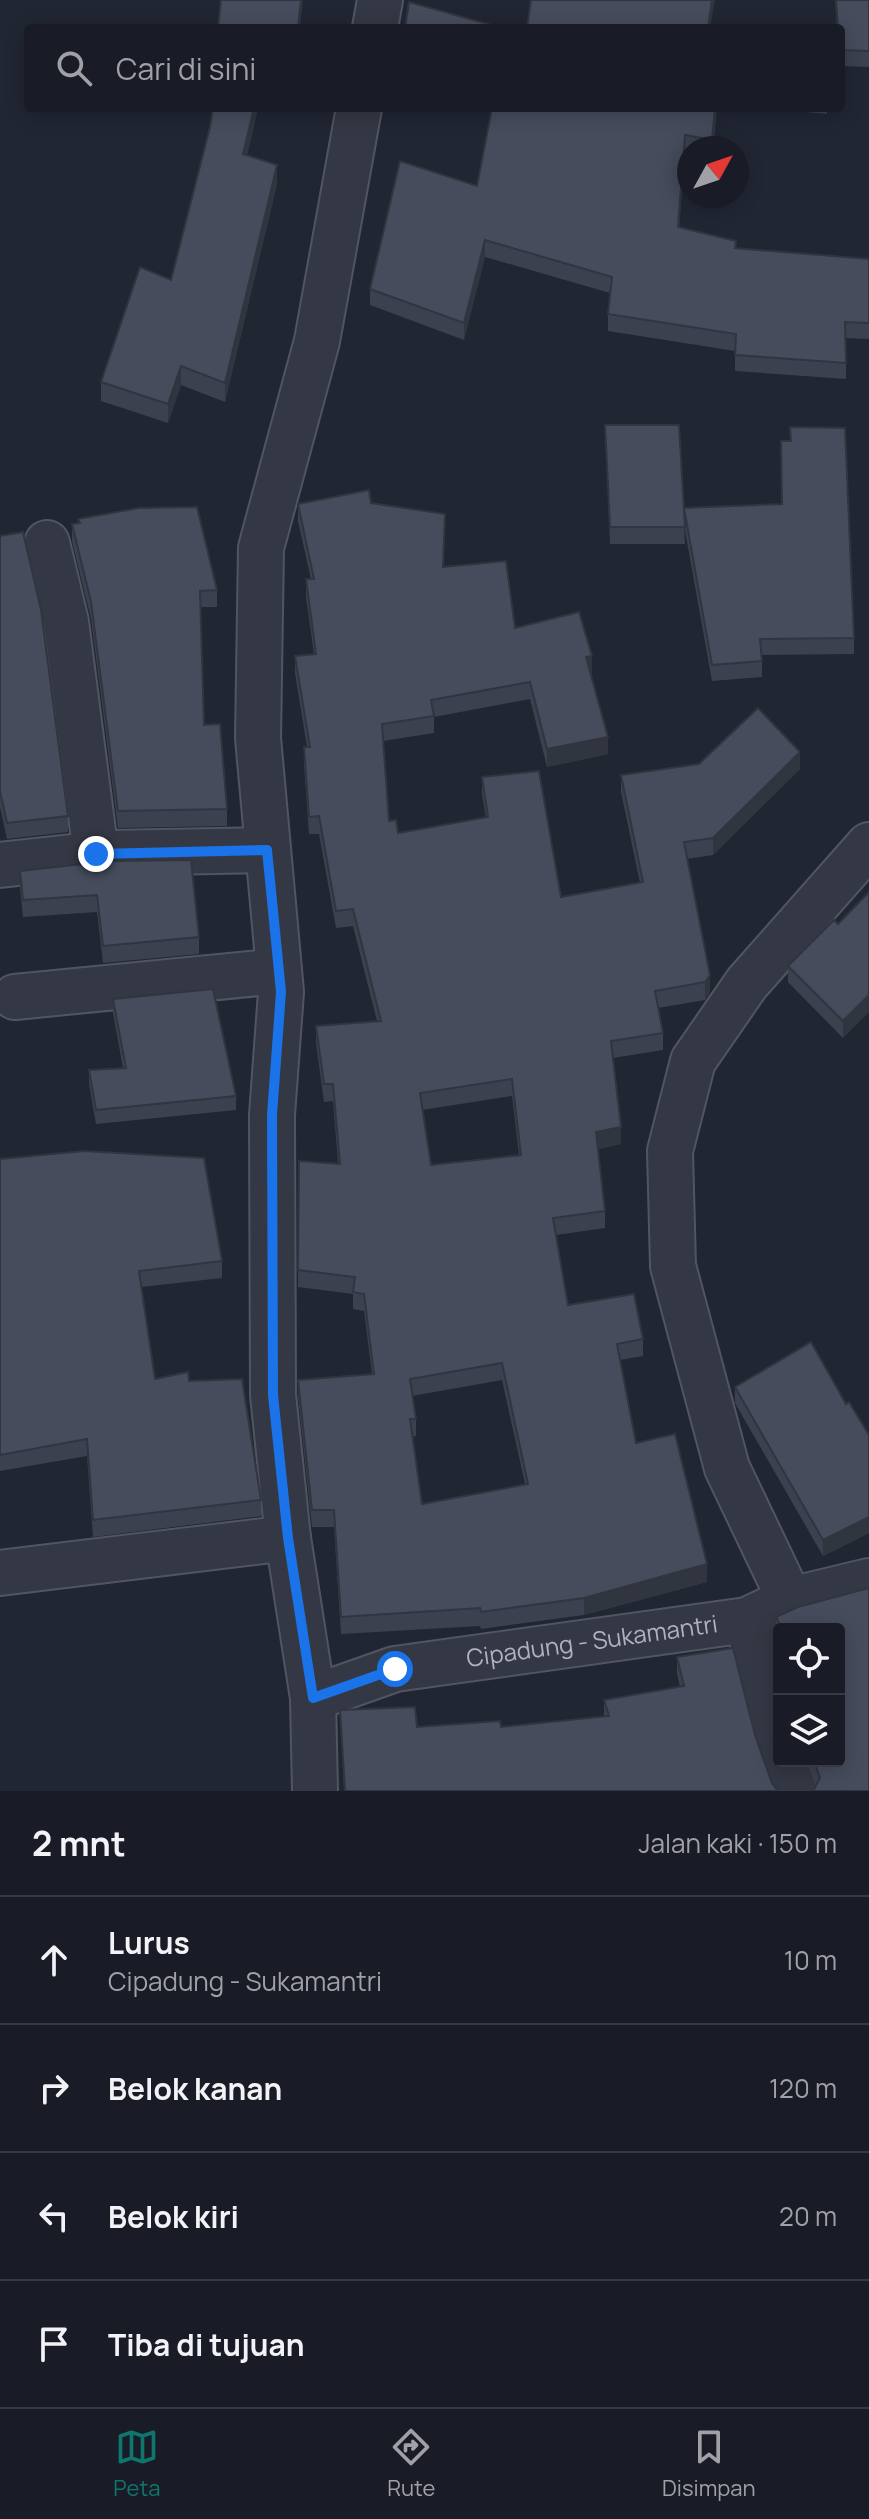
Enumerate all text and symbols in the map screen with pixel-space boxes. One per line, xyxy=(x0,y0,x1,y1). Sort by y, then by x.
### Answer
search box xyxy=(24,24,845,112)
icon: search xyxy=(52,46,96,90)
text: Cari di sini xyxy=(116,48,256,89)
north arrow xyxy=(677,136,749,208)
route end xyxy=(78,836,114,872)
street label: Cipadung - Sukamantri xyxy=(464,1606,720,1674)
map controls xyxy=(773,1623,845,1767)
button: locate xyxy=(773,1623,845,1695)
route start xyxy=(377,1651,413,1687)
button: layers xyxy=(773,1695,845,1767)
text: 2 mnt xyxy=(32,1820,126,1866)
text: Jalan kaki · 150 m xyxy=(638,1825,837,1861)
text: Lurus xyxy=(108,1922,190,1963)
icon: ahead xyxy=(32,1938,76,1982)
text: 10 m xyxy=(784,1942,837,1978)
text: Cipadung - Sukamantri xyxy=(108,1963,382,1999)
icon: right xyxy=(32,2066,76,2110)
text: Belok kanan xyxy=(108,2068,282,2109)
text: 120 m xyxy=(769,2070,837,2106)
icon: left xyxy=(32,2194,76,2238)
text: Belok kiri xyxy=(108,2196,239,2237)
text: 20 m xyxy=(779,2198,837,2234)
icon: arrive xyxy=(32,2322,76,2366)
text: Tiba di tujuan xyxy=(108,2324,305,2365)
tab: Peta xyxy=(113,2425,160,2503)
tab: Rute xyxy=(387,2425,435,2503)
tab: Disimpan xyxy=(662,2425,756,2503)

